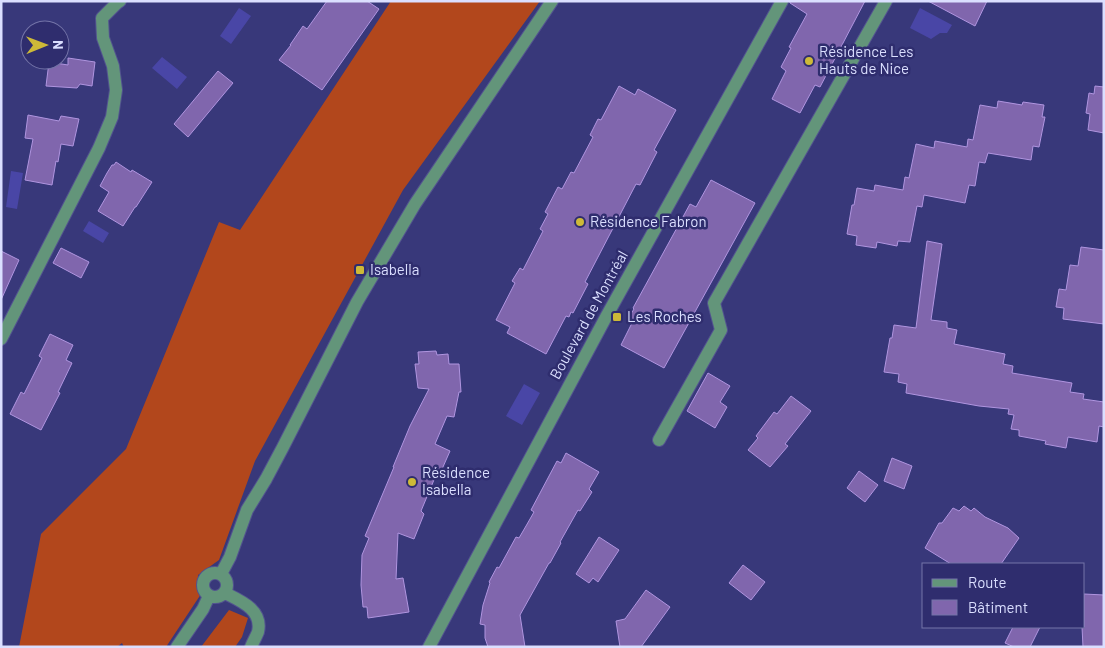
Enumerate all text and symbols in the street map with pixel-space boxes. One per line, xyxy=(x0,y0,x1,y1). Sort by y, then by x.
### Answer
north arrow xyxy=(20,20,70,70)
text: N xyxy=(50,40,67,50)
place label: Résidence Les Hauts de Nice xyxy=(819,42,914,77)
marker: Résidence Les Hauts de Nice xyxy=(803,55,815,67)
place label: Résidence Fabron xyxy=(590,212,707,230)
marker: Résidence Fabron xyxy=(574,216,586,228)
street label: Boulevard de Montréal xyxy=(545,247,631,382)
place label: Isabella xyxy=(370,260,419,278)
marker: Isabella xyxy=(354,264,366,276)
place label: Les Roches xyxy=(627,307,702,325)
marker: Les Roches xyxy=(611,311,623,323)
place label: Résidence Isabella xyxy=(422,463,490,498)
marker: Résidence Isabella xyxy=(406,476,418,488)
legend xyxy=(922,563,1085,628)
text: Route xyxy=(968,573,1007,591)
text: Bâtiment xyxy=(968,598,1028,616)

